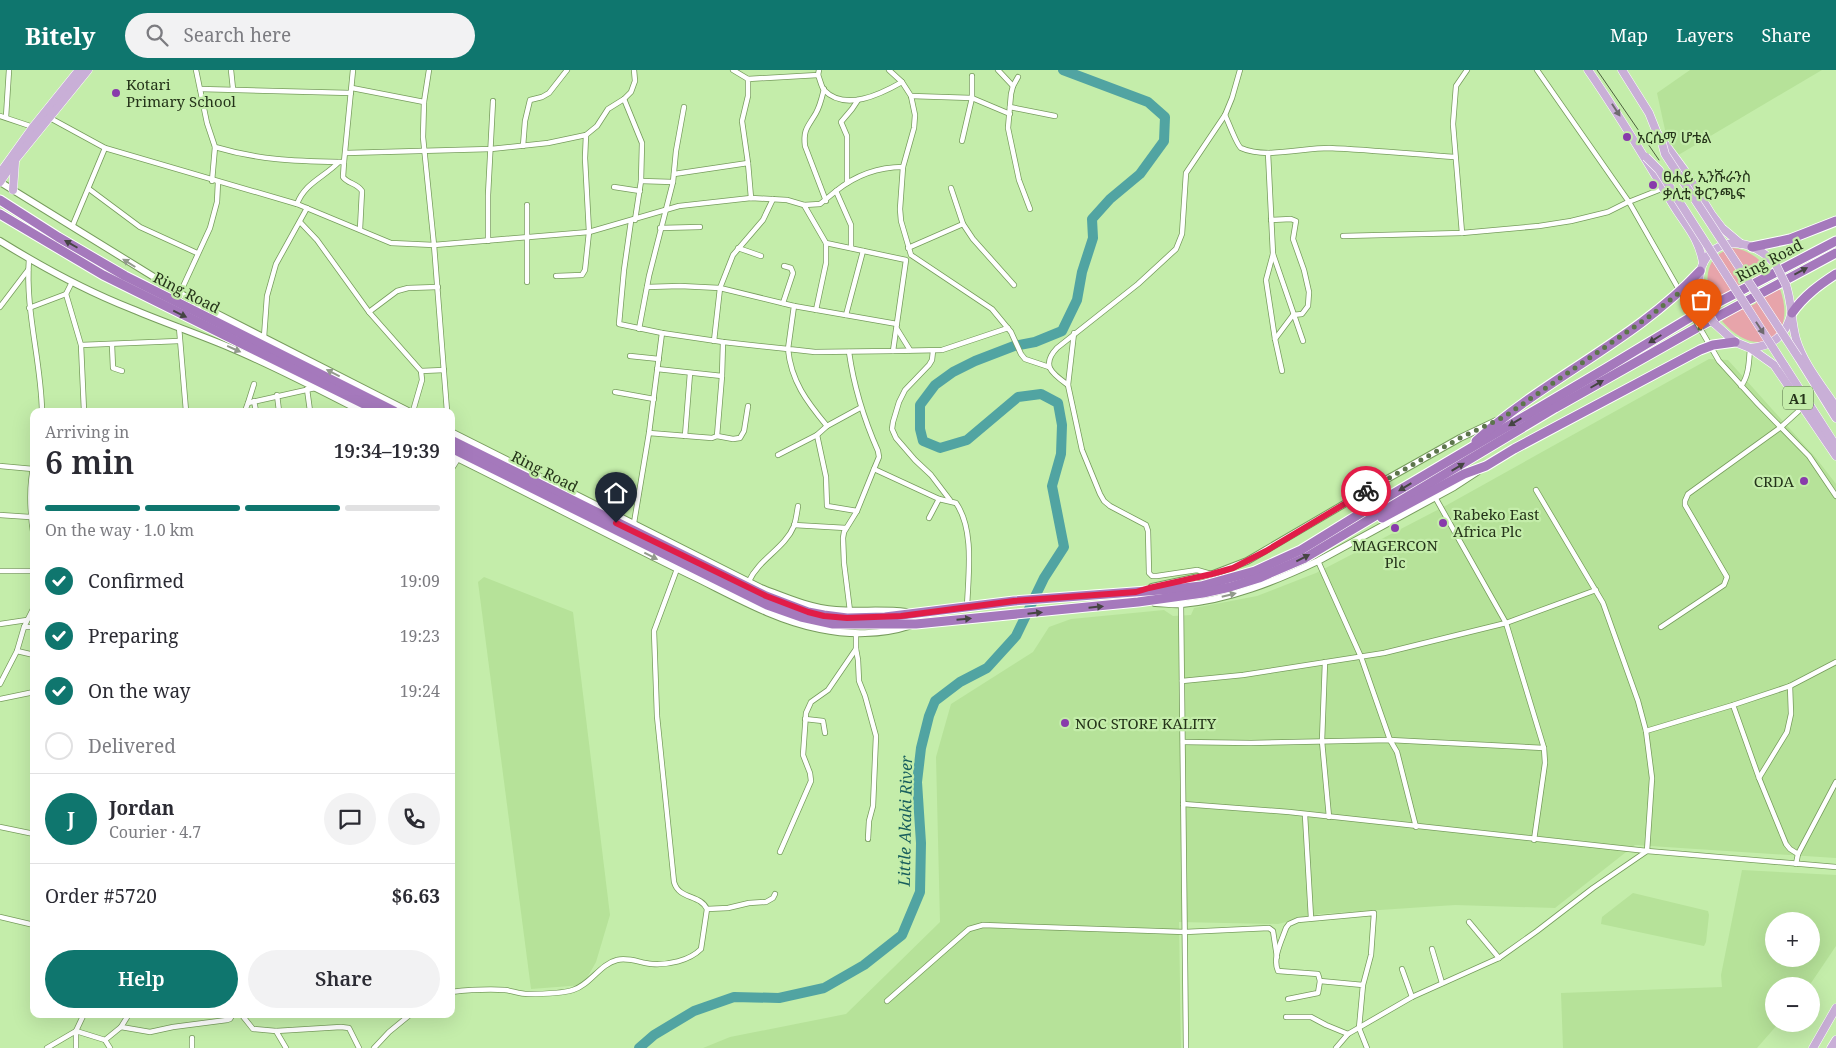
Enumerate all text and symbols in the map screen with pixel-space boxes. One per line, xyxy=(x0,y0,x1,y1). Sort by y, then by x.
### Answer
search box xyxy=(125,13,475,58)
text: Bitely xyxy=(25,19,95,52)
icon: search xyxy=(143,21,171,49)
text: Search here xyxy=(183,22,291,48)
text: Map xyxy=(1610,23,1648,47)
text: Layers xyxy=(1676,23,1734,47)
text: Share xyxy=(1762,23,1811,47)
place label: Kotari Primary School xyxy=(126,74,236,111)
marker: Kotari Primary School xyxy=(110,87,122,99)
one-way arrow xyxy=(1611,104,1620,117)
place label: አርሴማ ሆቴል xyxy=(1637,127,1712,147)
marker: አርሴማ ሆቴል xyxy=(1621,131,1633,143)
place label: ፀሐይ ኢንሹራንስ ቃሊቲ ቅርንጫፍ xyxy=(1663,166,1751,203)
marker: ፀሐይ ኢንሹራንስ ቃሊቲ ቅርንጫፍ xyxy=(1647,179,1659,191)
street label: Ring Road xyxy=(1732,234,1806,286)
one-way arrow xyxy=(64,240,77,249)
one-way arrow xyxy=(122,258,136,267)
street label: Ring Road xyxy=(150,267,224,317)
one-way arrow xyxy=(1794,267,1808,276)
pin xyxy=(1680,279,1722,330)
icon: bag xyxy=(1687,286,1715,314)
one-way arrow xyxy=(173,310,187,318)
one-way arrow xyxy=(1756,321,1765,335)
one-way arrow xyxy=(1648,334,1661,343)
one-way arrow xyxy=(227,346,241,354)
one-way arrow xyxy=(326,369,340,377)
one-way arrow xyxy=(1590,380,1605,388)
road number: A1 xyxy=(1783,386,1813,409)
one-way arrow xyxy=(1509,417,1522,427)
text: Arriving in xyxy=(45,421,129,443)
text: 19:34–19:39 xyxy=(334,438,440,464)
text: 6 min xyxy=(45,440,134,483)
street label: Ring Road xyxy=(508,446,582,496)
one-way arrow xyxy=(1451,463,1464,472)
courier xyxy=(1341,466,1391,516)
place label: CRDA xyxy=(1754,471,1794,491)
pin xyxy=(595,472,637,523)
marker: CRDA xyxy=(1798,475,1810,487)
icon: bike xyxy=(1352,477,1380,505)
icon: home xyxy=(602,479,630,507)
one-way arrow xyxy=(1398,482,1411,491)
place label: Rabeko East Africa Plc xyxy=(1453,504,1539,541)
marker: Rabeko East Africa Plc xyxy=(1437,517,1449,529)
text: On the way · 1.0 km xyxy=(45,519,194,541)
marker: MAGERCON Plc xyxy=(1389,522,1401,534)
place label: MAGERCON Plc xyxy=(1352,535,1438,572)
one-way arrow xyxy=(644,552,658,560)
one-way arrow xyxy=(1295,554,1310,562)
icon: check xyxy=(45,567,73,595)
text: Confirmed xyxy=(88,568,184,594)
text: 19:09 xyxy=(400,570,440,592)
one-way arrow xyxy=(1221,591,1236,599)
one-way arrow xyxy=(1089,602,1105,610)
one-way arrow xyxy=(1027,608,1043,616)
one-way arrow xyxy=(957,615,973,623)
icon: check xyxy=(45,622,73,650)
text: Preparing xyxy=(88,623,178,649)
text: 19:23 xyxy=(400,625,440,647)
icon: check xyxy=(45,677,73,705)
text: On the way xyxy=(88,678,191,704)
text: 19:24 xyxy=(400,680,440,702)
place label: NOC STORE KALITY xyxy=(1075,713,1217,733)
marker: NOC STORE KALITY xyxy=(1059,717,1071,729)
text: Delivered xyxy=(88,733,176,759)
water label: Little Akaki River xyxy=(893,755,917,888)
button: chat xyxy=(324,793,376,845)
button: phone xyxy=(388,793,440,845)
text: Jordan xyxy=(109,795,175,821)
text: J xyxy=(67,806,75,832)
text: Courier · 4.7 xyxy=(109,821,201,843)
text: Order #5720 xyxy=(45,883,157,909)
text: $6.63 xyxy=(391,883,440,909)
map controls xyxy=(1765,912,1820,1032)
button: + xyxy=(1765,912,1820,967)
button: Help xyxy=(45,950,238,1008)
button: Share xyxy=(248,950,440,1008)
button: − xyxy=(1765,977,1820,1032)

